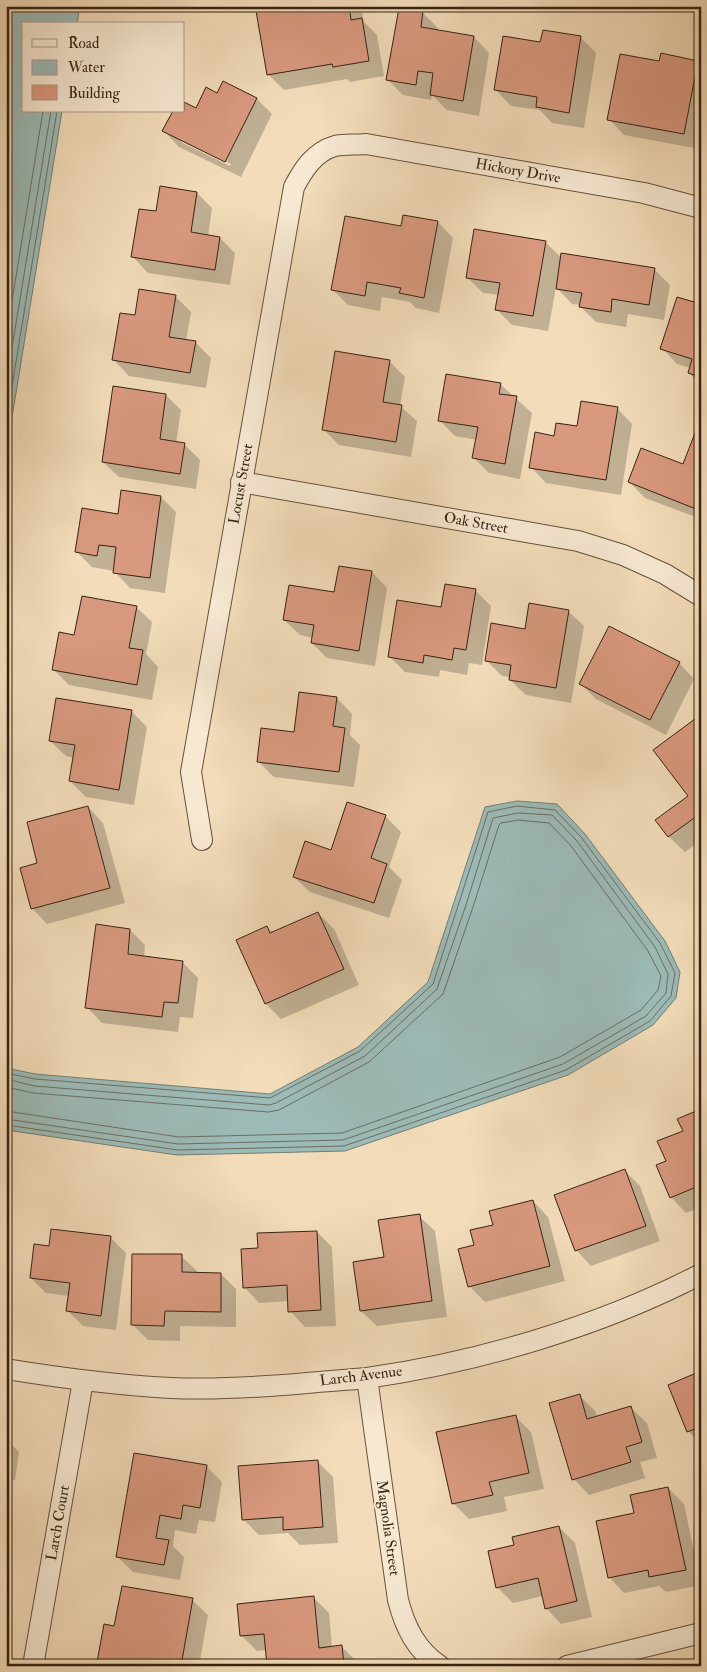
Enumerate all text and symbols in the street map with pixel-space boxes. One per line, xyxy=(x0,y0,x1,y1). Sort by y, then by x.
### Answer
legend xyxy=(22,22,185,112)
text: Road xyxy=(68,34,100,53)
text: Water xyxy=(67,58,105,77)
text: Building xyxy=(68,84,120,103)
street label: Hickory Drive xyxy=(474,154,562,188)
street label: Locust Street xyxy=(225,442,257,526)
street label: Oak Street xyxy=(442,508,510,538)
street label: Larch Avenue xyxy=(319,1362,403,1390)
street label: Magnolia Street xyxy=(372,1479,404,1577)
street label: Larch Court xyxy=(42,1484,74,1562)

